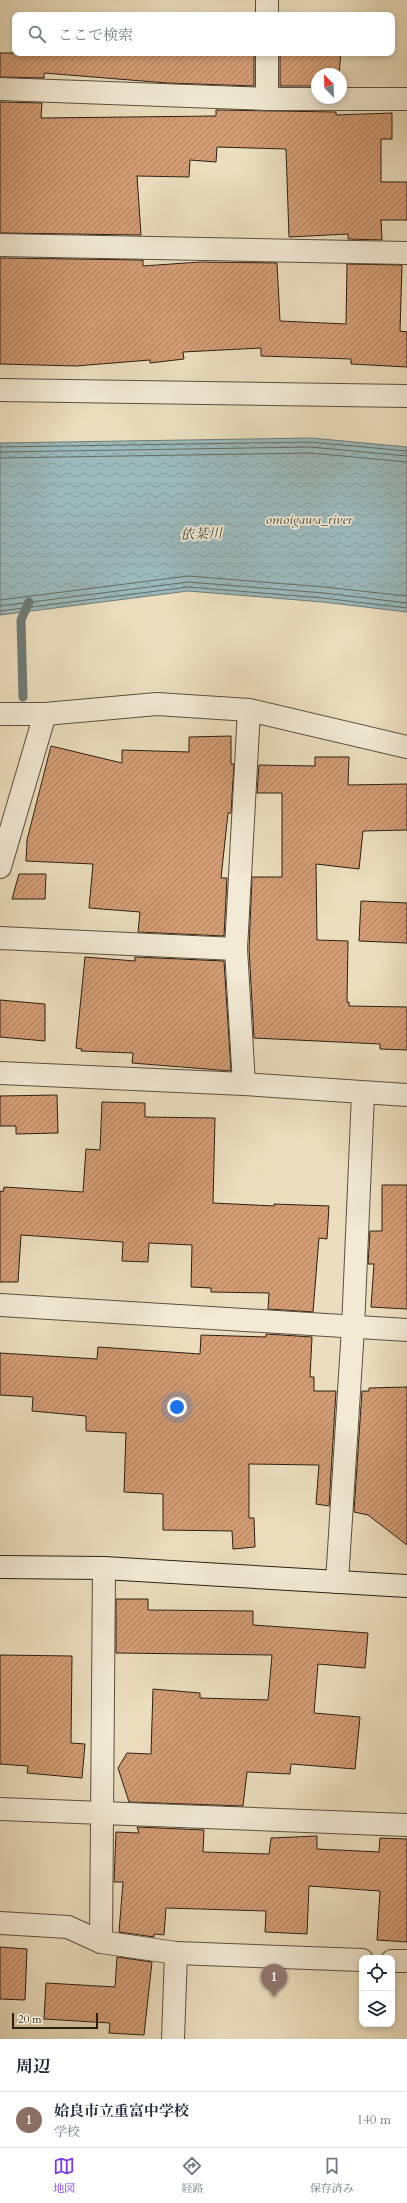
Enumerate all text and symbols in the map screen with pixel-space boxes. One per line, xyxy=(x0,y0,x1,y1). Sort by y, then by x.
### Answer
search box xyxy=(12,12,395,56)
icon: search xyxy=(26,23,48,45)
text: ここで検索 xyxy=(58,25,133,45)
north arrow xyxy=(311,68,347,104)
water label: omoigawa_river xyxy=(266,510,353,529)
water label: 依某川 xyxy=(180,524,224,544)
your location xyxy=(167,1397,187,1417)
map controls xyxy=(359,1955,395,2027)
button: locate xyxy=(359,1955,395,1991)
pin: 1 xyxy=(261,1964,287,1997)
button: layers xyxy=(359,1991,395,2027)
scale bar xyxy=(12,2011,98,2030)
text: 20 m xyxy=(18,2012,42,2027)
text: 周辺 xyxy=(16,2055,50,2078)
text: 姶良市立重富中学校 xyxy=(54,2101,189,2121)
text: 1 xyxy=(26,2111,32,2129)
text: 140 m xyxy=(357,2111,391,2129)
text: 学校 xyxy=(54,2123,80,2141)
tab: 地図 xyxy=(53,2155,75,2196)
tab: 経路 xyxy=(181,2155,203,2196)
tab: 保存済み xyxy=(310,2155,354,2196)

